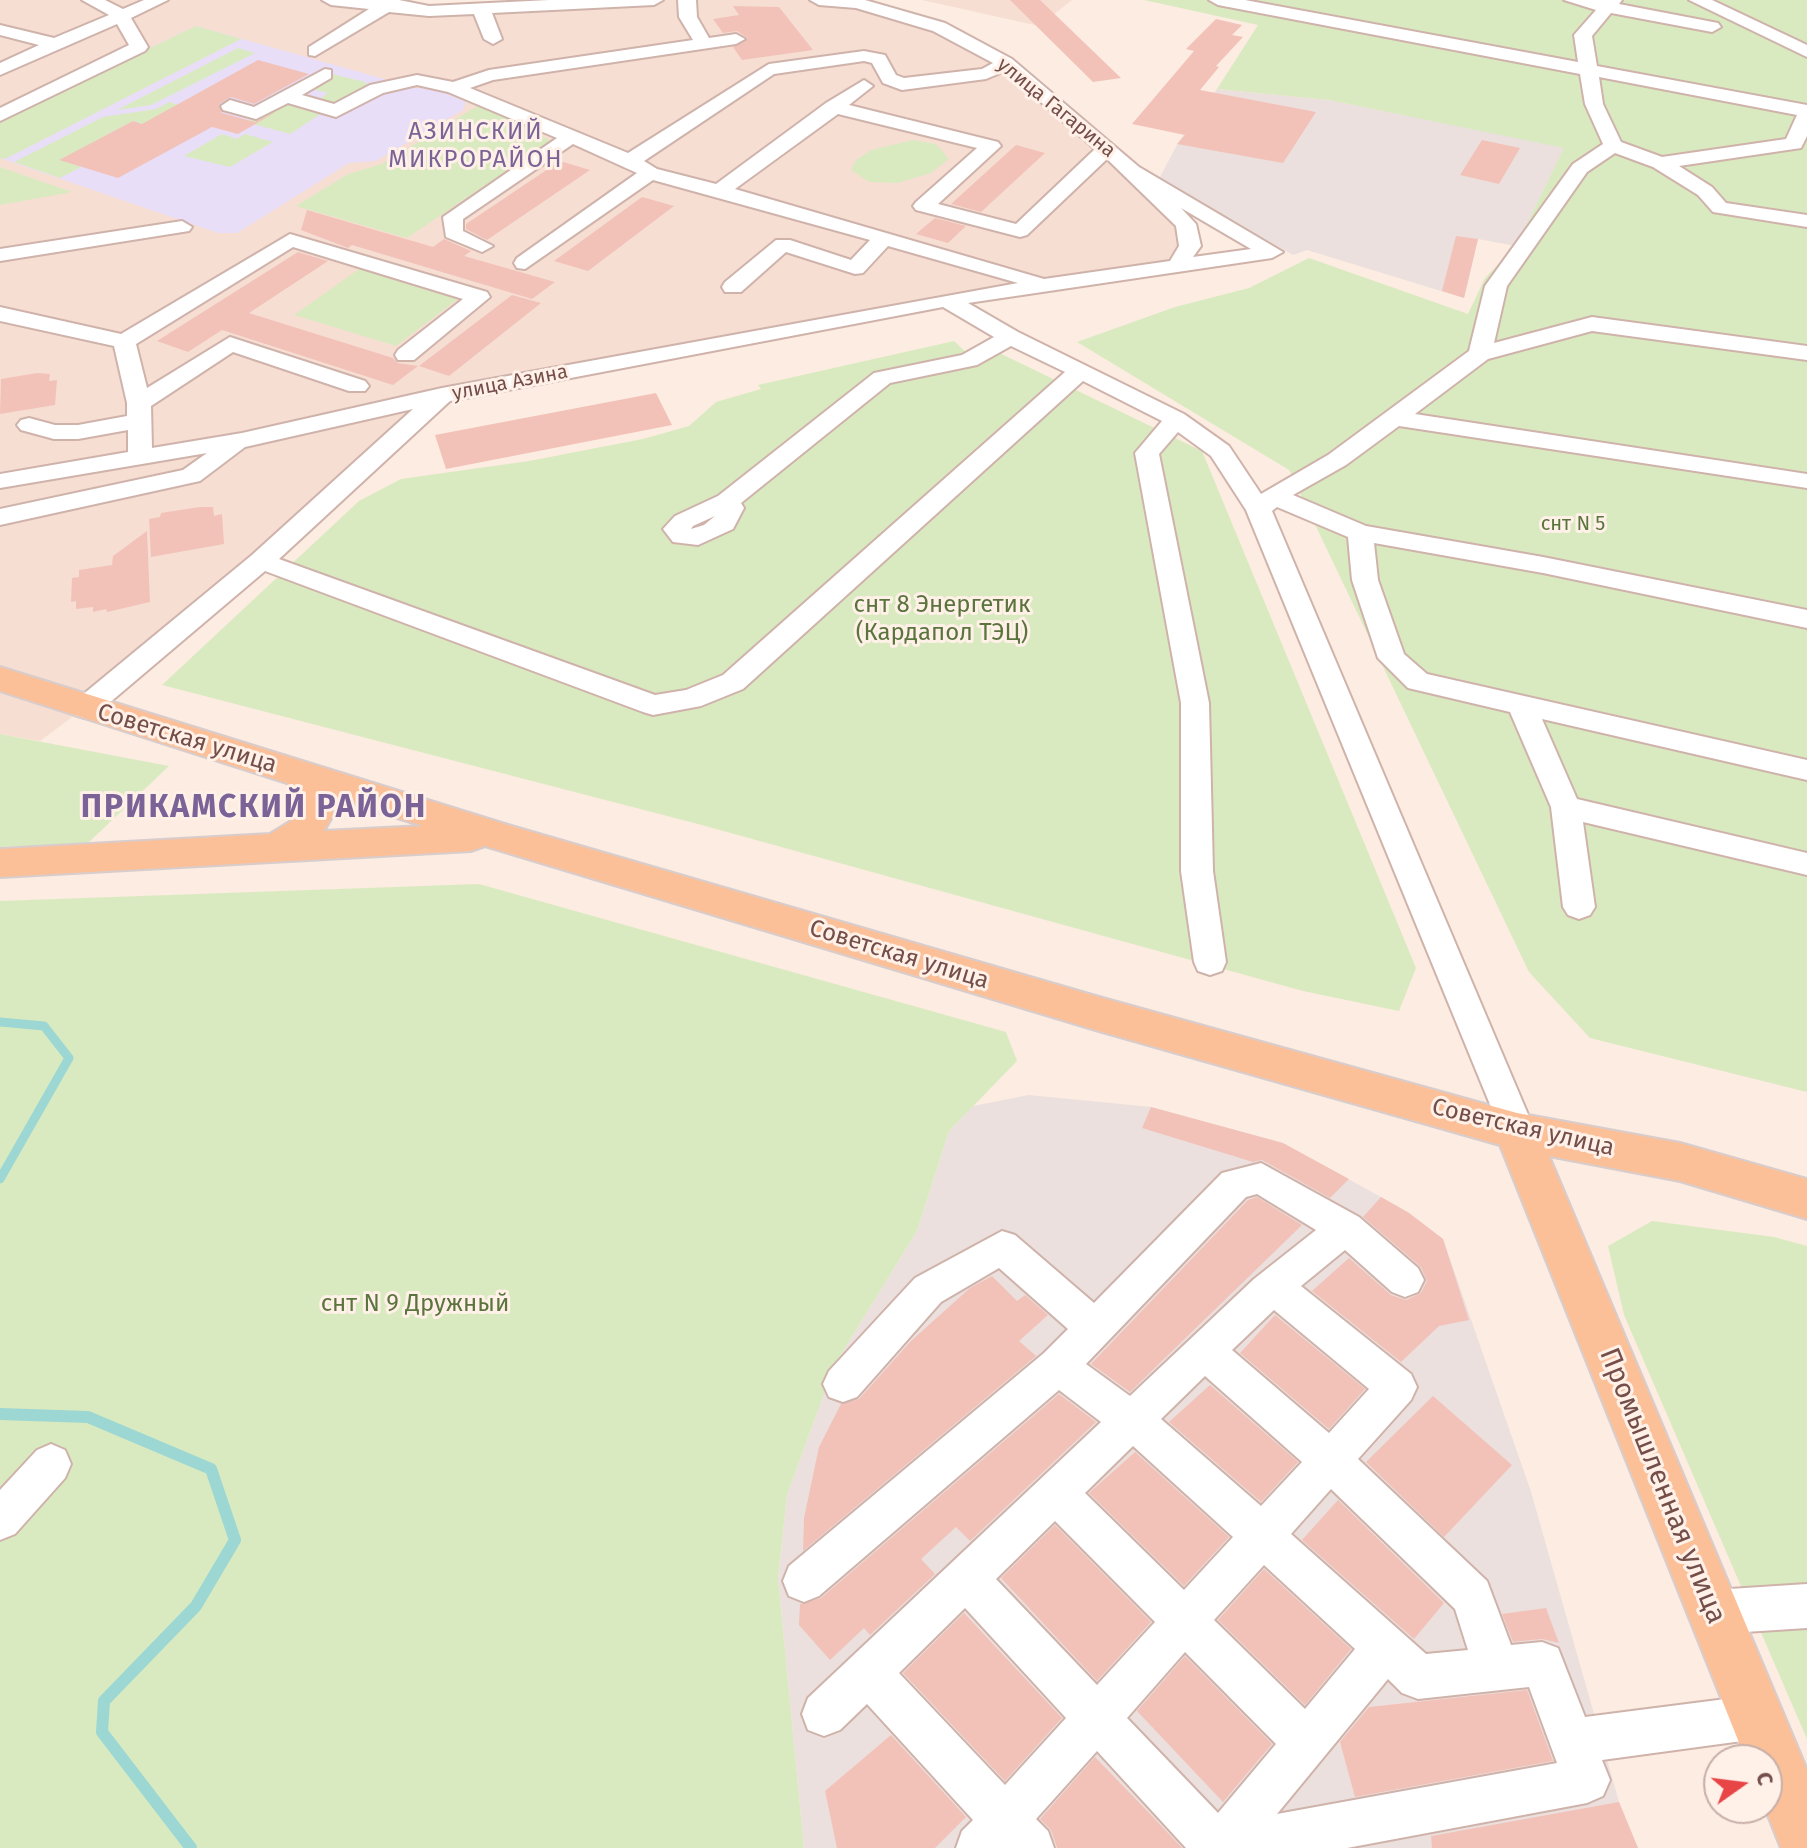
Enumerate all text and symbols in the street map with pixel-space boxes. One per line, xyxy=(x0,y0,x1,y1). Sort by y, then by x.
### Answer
street label: улица Гагарина xyxy=(992,53,1120,163)
district label: АЗИНСКИЙ МИКРОРАЙОН xyxy=(388,118,564,174)
street label: улица Азина xyxy=(450,360,570,406)
park label: снт N 5 xyxy=(1541,512,1605,536)
park label: снт 8 Энергетик (Кардапол ТЭЦ) xyxy=(854,591,1030,647)
street label: Советская улица xyxy=(94,698,280,780)
district label: ПРИКАМСКИЙ РАЙОН xyxy=(81,789,427,827)
street label: Советская улица xyxy=(806,914,992,996)
street label: Советская улица xyxy=(1429,1093,1617,1163)
park label: снт N 9 Дружный xyxy=(321,1290,509,1318)
street label: Промышленная улица xyxy=(1591,1343,1733,1629)
north arrow xyxy=(1703,1744,1783,1824)
text: С xyxy=(1750,1769,1779,1788)

